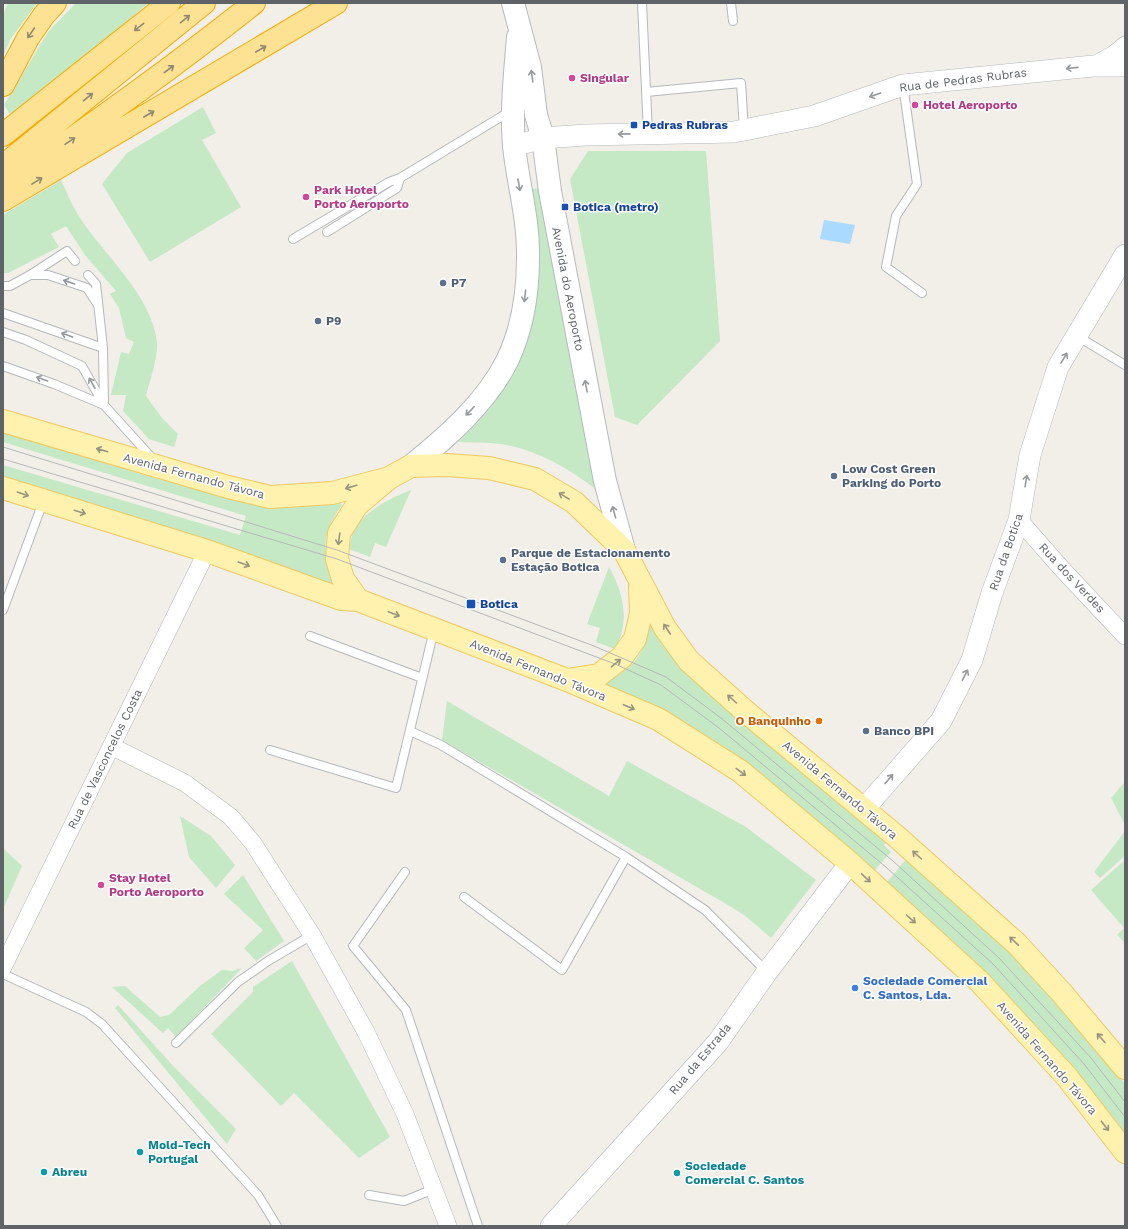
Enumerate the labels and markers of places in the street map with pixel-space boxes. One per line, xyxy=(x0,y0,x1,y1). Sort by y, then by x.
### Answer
place label: Singular xyxy=(580,71,630,85)
marker: Singular xyxy=(567,73,577,83)
place label: Hotel Aeroporto xyxy=(923,98,1017,112)
marker: Hotel Aeroporto xyxy=(910,100,920,110)
place label: Pedras Rubras xyxy=(642,118,728,132)
marker: Pedras Rubras xyxy=(629,120,639,130)
place label: Park Hotel Porto Aeroporto xyxy=(314,183,409,211)
marker: Park Hotel Porto Aeroporto xyxy=(301,192,311,202)
place label: Botica (metro) xyxy=(573,200,659,214)
marker: Botica (metro) xyxy=(560,202,570,212)
place label: P7 xyxy=(451,276,466,290)
marker: P7 xyxy=(438,278,448,288)
place label: P9 xyxy=(326,314,341,328)
marker: P9 xyxy=(313,316,323,326)
place label: Low Cost Green Parking do Porto xyxy=(842,462,941,490)
marker: Low Cost Green Parking do Porto xyxy=(829,471,839,481)
place label: Parque de Estacionamento Estação Botica xyxy=(511,546,670,574)
marker: Parque de Estacionamento Estação Botica xyxy=(498,555,508,565)
place label: Botica xyxy=(480,597,518,611)
marker: Botica xyxy=(465,598,477,610)
place label: O Banquinho xyxy=(736,714,811,728)
marker: O Banquinho xyxy=(814,716,824,726)
place label: Banco BPI xyxy=(874,724,934,738)
marker: Banco BPI xyxy=(861,726,871,736)
place label: Stay Hotel Porto Aeroporto xyxy=(109,871,204,899)
marker: Stay Hotel Porto Aeroporto xyxy=(96,880,106,890)
place label: Sociedade Comercial C. Santos, Lda. xyxy=(863,974,987,1002)
marker: Sociedade Comercial C. Santos, Lda. xyxy=(850,983,860,993)
place label: Mold-Tech Portugal xyxy=(148,1138,211,1166)
marker: Mold-Tech Portugal xyxy=(135,1147,145,1157)
place label: Sociedade Comercial C. Santos xyxy=(685,1159,805,1187)
place label: Abreu xyxy=(52,1165,87,1179)
marker: Abreu xyxy=(39,1167,49,1177)
marker: Sociedade Comercial C. Santos xyxy=(672,1168,682,1178)

